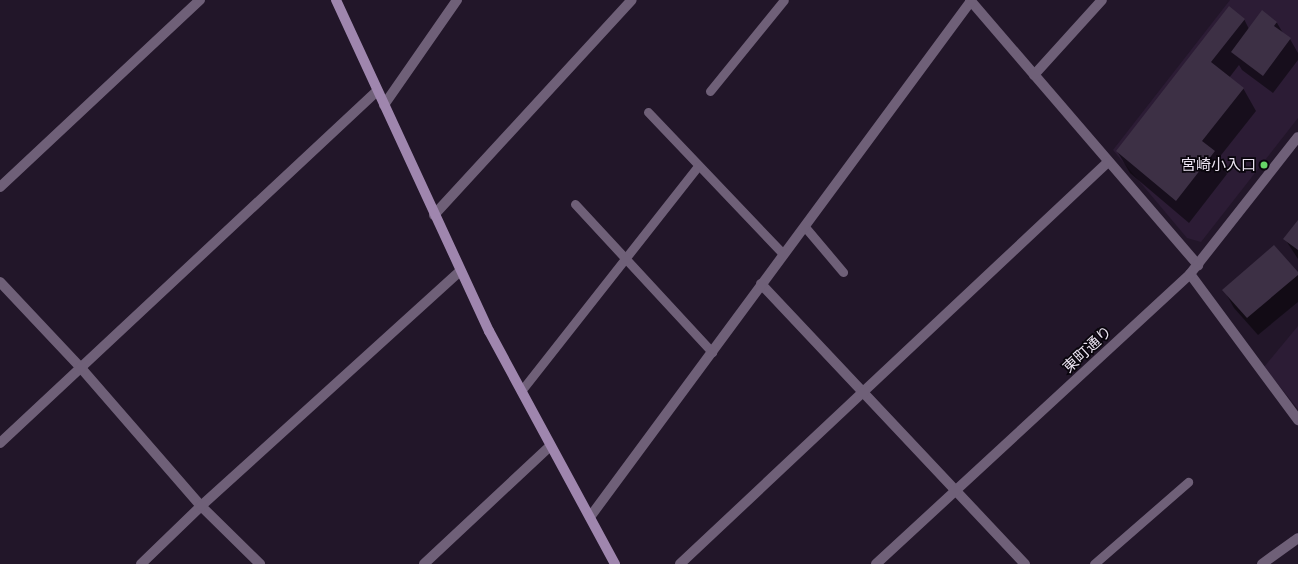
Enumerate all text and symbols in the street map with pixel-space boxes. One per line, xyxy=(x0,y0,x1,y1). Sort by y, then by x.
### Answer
place label: 宮崎小入口 xyxy=(1181,156,1256,174)
marker: 宮崎小入口 xyxy=(1259,160,1269,170)
street label: 東町通り xyxy=(1059,322,1115,376)

